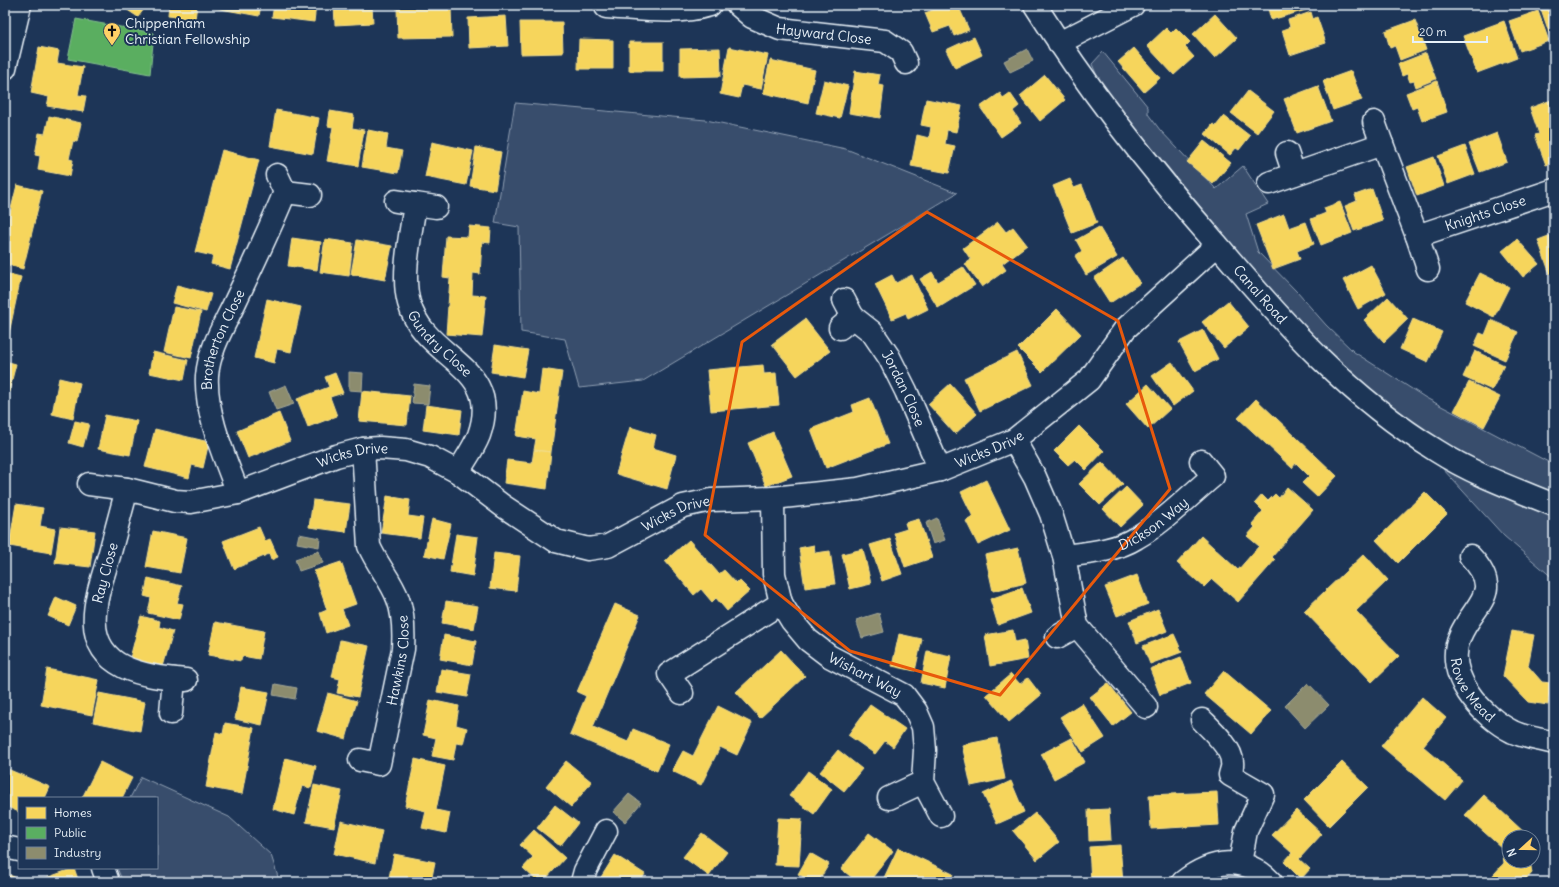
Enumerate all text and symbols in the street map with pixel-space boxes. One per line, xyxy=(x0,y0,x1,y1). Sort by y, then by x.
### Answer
place label: Chippenham Christian Fellowship xyxy=(125,14,250,48)
scale bar xyxy=(1413,18,1487,44)
street label: Hayward Close xyxy=(775,20,873,48)
church icon: Chippenham Christian Fellowship xyxy=(102,21,122,46)
text: 20 m xyxy=(1419,24,1447,39)
street label: Knights Close xyxy=(1442,191,1528,235)
street label: Canal Road xyxy=(1229,261,1291,328)
street label: Brotherton Close xyxy=(198,286,249,391)
street label: Gundry Close xyxy=(404,308,476,380)
street label: Jordan Close xyxy=(878,346,929,429)
street label: Wicks Drive xyxy=(952,427,1027,472)
street label: Wicks Drive xyxy=(314,439,389,471)
street label: Wicks Drive xyxy=(638,492,711,536)
street label: Dickson Way xyxy=(1116,493,1192,554)
street label: Ray Close xyxy=(88,541,122,605)
street label: Hawkins Close xyxy=(382,614,413,707)
street label: Wishart Way xyxy=(825,648,905,701)
street label: Rowe Mead xyxy=(1447,657,1499,726)
legend xyxy=(18,797,158,869)
text: Homes xyxy=(54,805,92,820)
text: Public xyxy=(54,825,86,840)
north arrow xyxy=(1501,829,1541,869)
text: Industry xyxy=(54,845,101,860)
text: N xyxy=(1504,847,1520,859)

